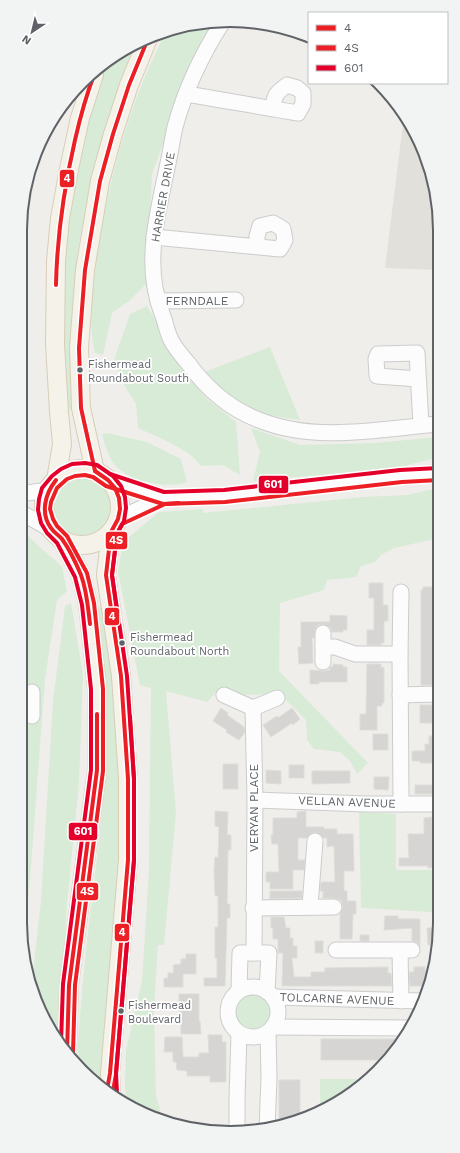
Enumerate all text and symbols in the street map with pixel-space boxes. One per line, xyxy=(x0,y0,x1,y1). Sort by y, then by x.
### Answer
north arrow xyxy=(12,12,52,52)
legend xyxy=(308,12,448,84)
text: 4 xyxy=(344,21,351,35)
text: N xyxy=(19,32,34,47)
text: 4S xyxy=(344,41,359,55)
text: 601 xyxy=(344,61,363,75)
street label: HARRIER DRIVE xyxy=(148,150,178,243)
line badge: 4 xyxy=(59,169,75,188)
text: 4 xyxy=(63,172,71,185)
street label: FERNDALE xyxy=(166,294,229,308)
place label: Fishermead Roundabout South xyxy=(88,358,189,385)
marker: Fishermead Roundabout South xyxy=(75,365,85,375)
line badge: 601 xyxy=(258,475,289,494)
text: 601 xyxy=(264,478,282,491)
line badge: 4S xyxy=(105,531,128,550)
text: 4S xyxy=(109,534,123,547)
line badge: 4 xyxy=(104,607,120,626)
text: 4 xyxy=(108,610,116,623)
place label: Fishermead Roundabout North xyxy=(130,631,229,658)
marker: Fishermead Roundabout North xyxy=(117,638,127,648)
street label: VERYAN PLACE xyxy=(247,764,261,852)
street label: VELLAN AVENUE xyxy=(298,793,396,811)
line badge: 601 xyxy=(68,822,98,841)
text: 601 xyxy=(74,825,92,838)
line badge: 4S xyxy=(76,882,99,901)
text: 4S xyxy=(80,885,94,898)
line badge: 4 xyxy=(114,923,130,942)
text: 4 xyxy=(118,926,126,939)
street label: TOLCARNE AVENUE xyxy=(279,990,395,1008)
place label: Fishermead Boulevard xyxy=(128,999,191,1026)
marker: Fishermead Boulevard xyxy=(116,1006,126,1016)

